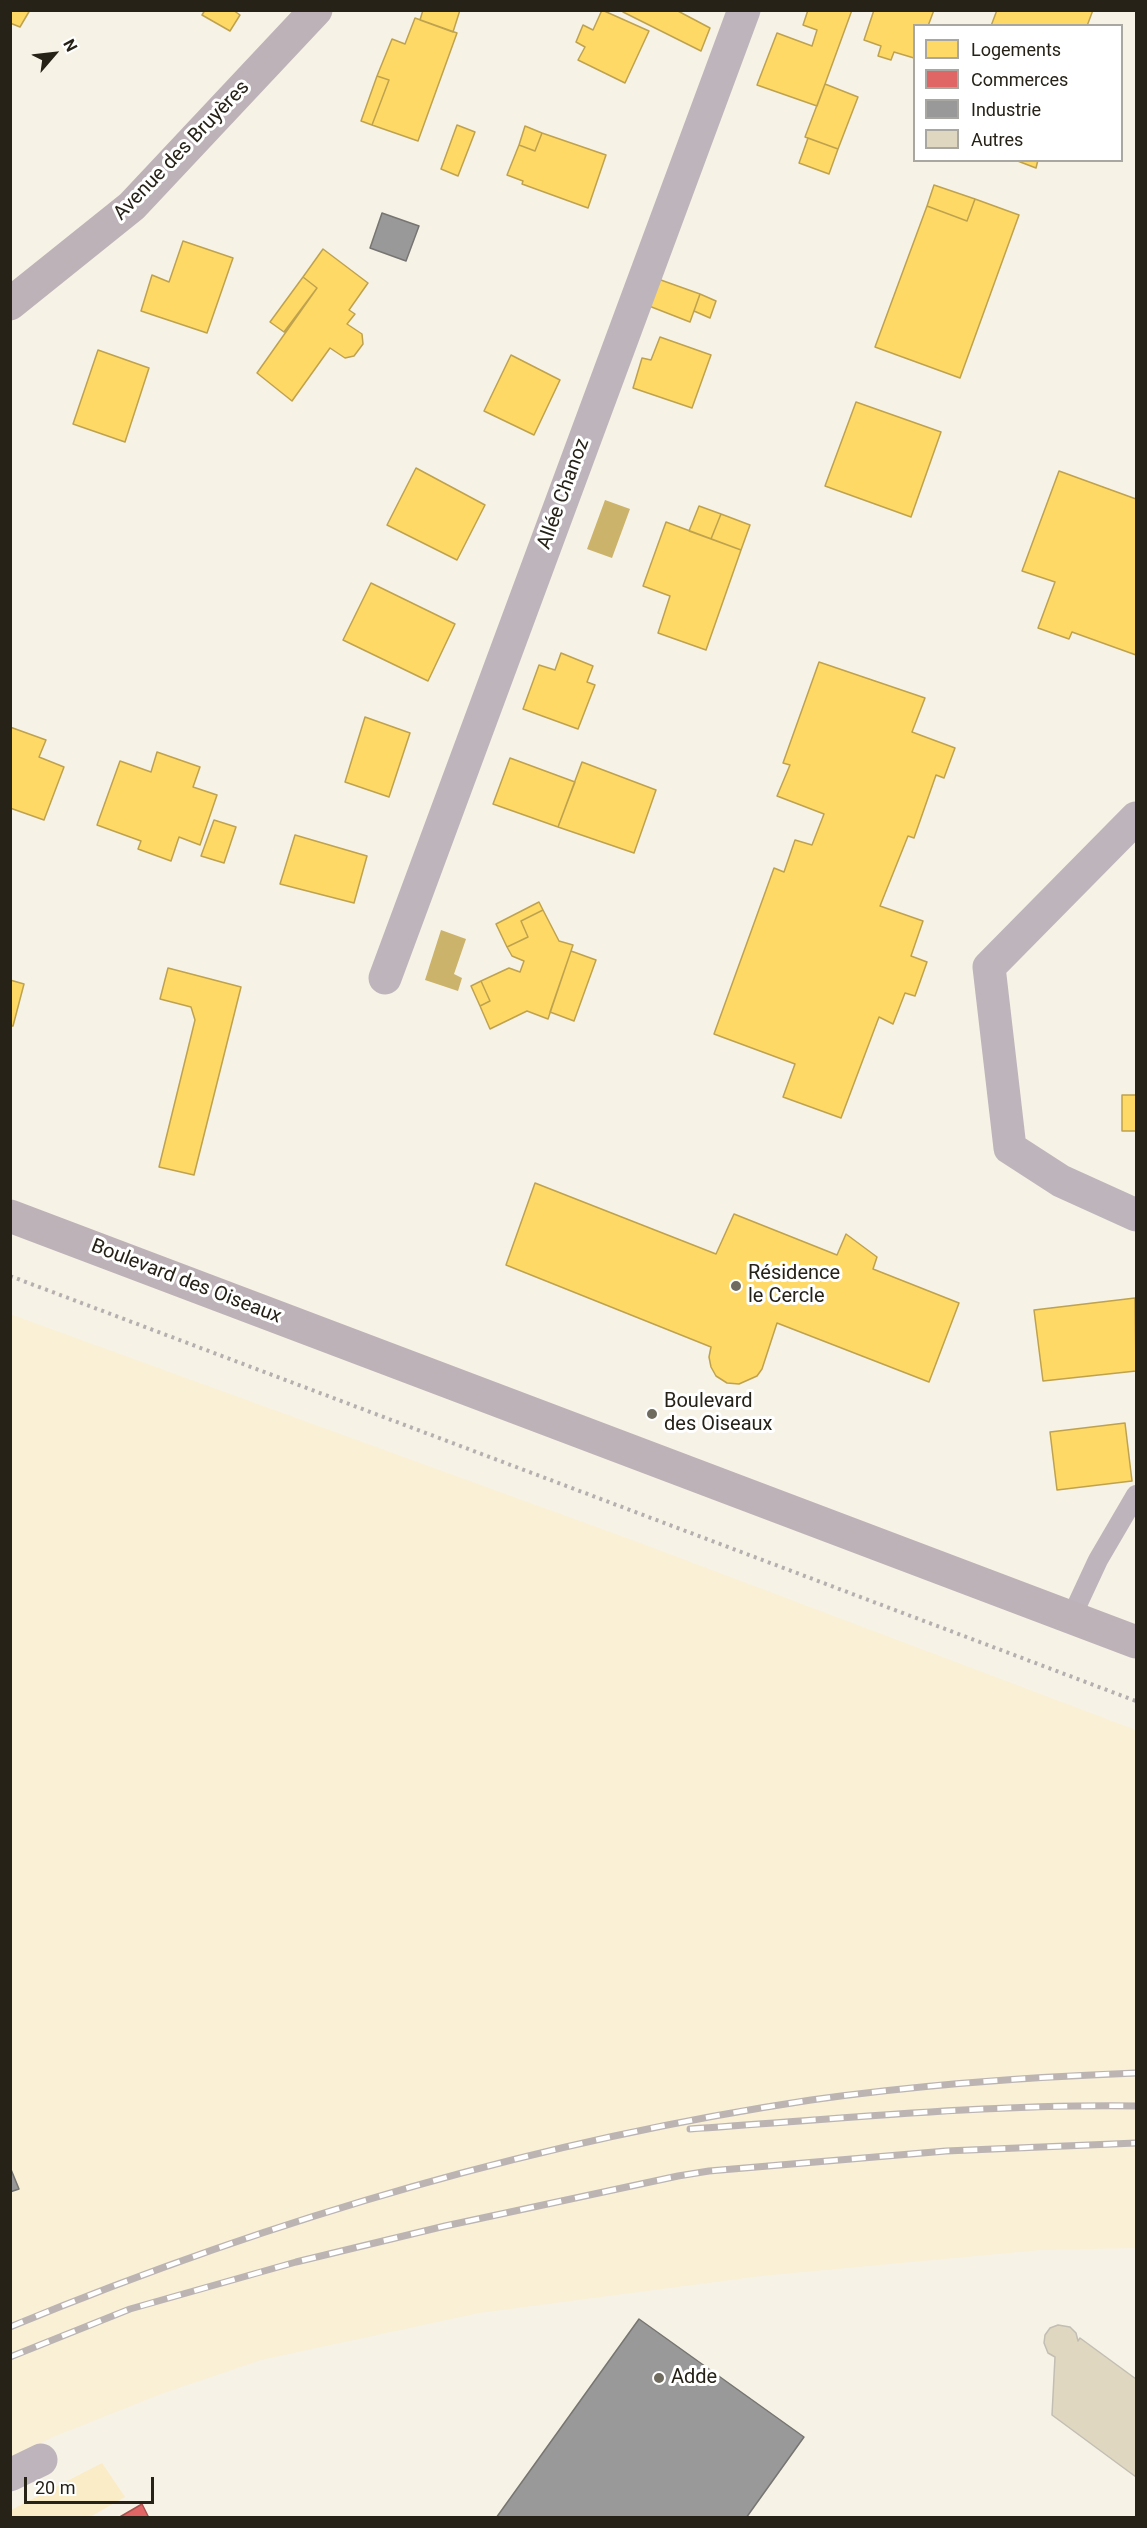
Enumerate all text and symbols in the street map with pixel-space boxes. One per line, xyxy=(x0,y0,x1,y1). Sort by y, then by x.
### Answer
north arrow xyxy=(24,24,84,84)
legend xyxy=(913,24,1123,162)
text: N xyxy=(59,36,81,55)
text: Logements xyxy=(971,39,1061,60)
text: Commerces xyxy=(971,69,1068,90)
street label: Avenue des Bruyères xyxy=(109,76,255,226)
text: Industrie xyxy=(971,99,1041,120)
text: Autres xyxy=(971,129,1023,150)
street label: Allée Chanoz xyxy=(533,435,595,553)
street label: Boulevard des Oiseaux xyxy=(87,1235,285,1329)
place label: Résidence le Cercle xyxy=(748,1262,840,1309)
marker: Résidence le Cercle xyxy=(729,1279,743,1293)
place label: Boulevard des Oiseaux xyxy=(664,1390,773,1437)
marker: Boulevard des Oiseaux xyxy=(645,1407,659,1421)
place label: Adde xyxy=(671,2366,717,2390)
marker: Adde xyxy=(652,2371,666,2385)
scale bar xyxy=(27,2465,158,2503)
text: 20 m xyxy=(35,2477,75,2498)

